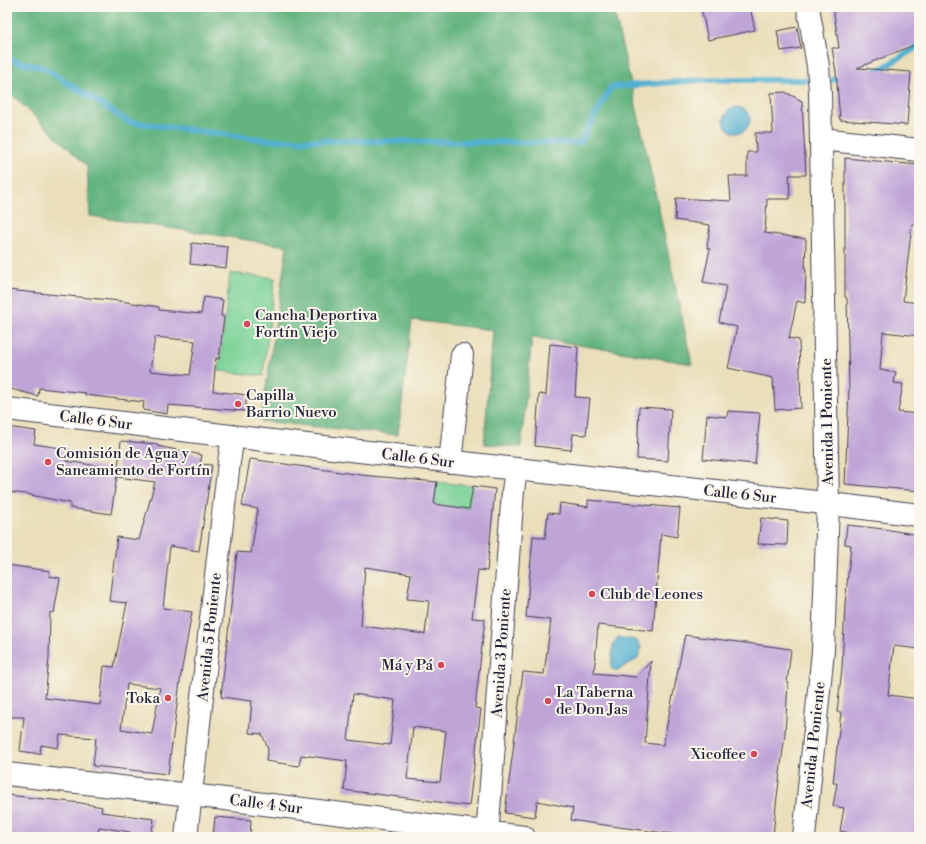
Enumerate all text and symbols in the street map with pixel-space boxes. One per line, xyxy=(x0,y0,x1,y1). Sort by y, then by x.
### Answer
place label: Cancha Deportiva Fortín Viejo xyxy=(255,306,378,342)
marker: Cancha Deportiva Fortín Viejo xyxy=(242,319,252,329)
street label: Avenida 1 Poniente xyxy=(817,358,838,487)
place label: Capilla Barrio Nuevo xyxy=(245,386,337,422)
marker: Capilla Barrio Nuevo xyxy=(233,399,243,409)
street label: Calle 6 Sur xyxy=(58,407,134,434)
place label: Comisión de Agua y Saneamiento de Fortín xyxy=(56,444,210,480)
street label: Calle 6 Sur xyxy=(380,445,456,472)
marker: Comisión de Agua y Saneamiento de Fortín xyxy=(43,457,53,467)
street label: Calle 6 Sur xyxy=(703,481,778,508)
street label: Avenida 5 Poniente xyxy=(193,572,226,704)
place label: Club de Leones xyxy=(600,585,703,604)
street label: Avenida 3 Poniente xyxy=(487,588,515,719)
marker: Club de Leones xyxy=(587,589,597,599)
place label: Má y Pá xyxy=(382,656,433,675)
marker: Má y Pá xyxy=(436,660,446,670)
street label: Avenida 1 Poniente xyxy=(797,680,830,811)
place label: La Taberna de Don Jas xyxy=(556,683,634,719)
place label: Toka xyxy=(126,689,160,708)
marker: Toka xyxy=(163,693,173,703)
marker: La Taberna de Don Jas xyxy=(543,696,553,706)
place label: Xicoffee xyxy=(690,745,746,764)
marker: Xicoffee xyxy=(749,749,759,759)
street label: Calle 4 Sur xyxy=(228,791,304,818)

